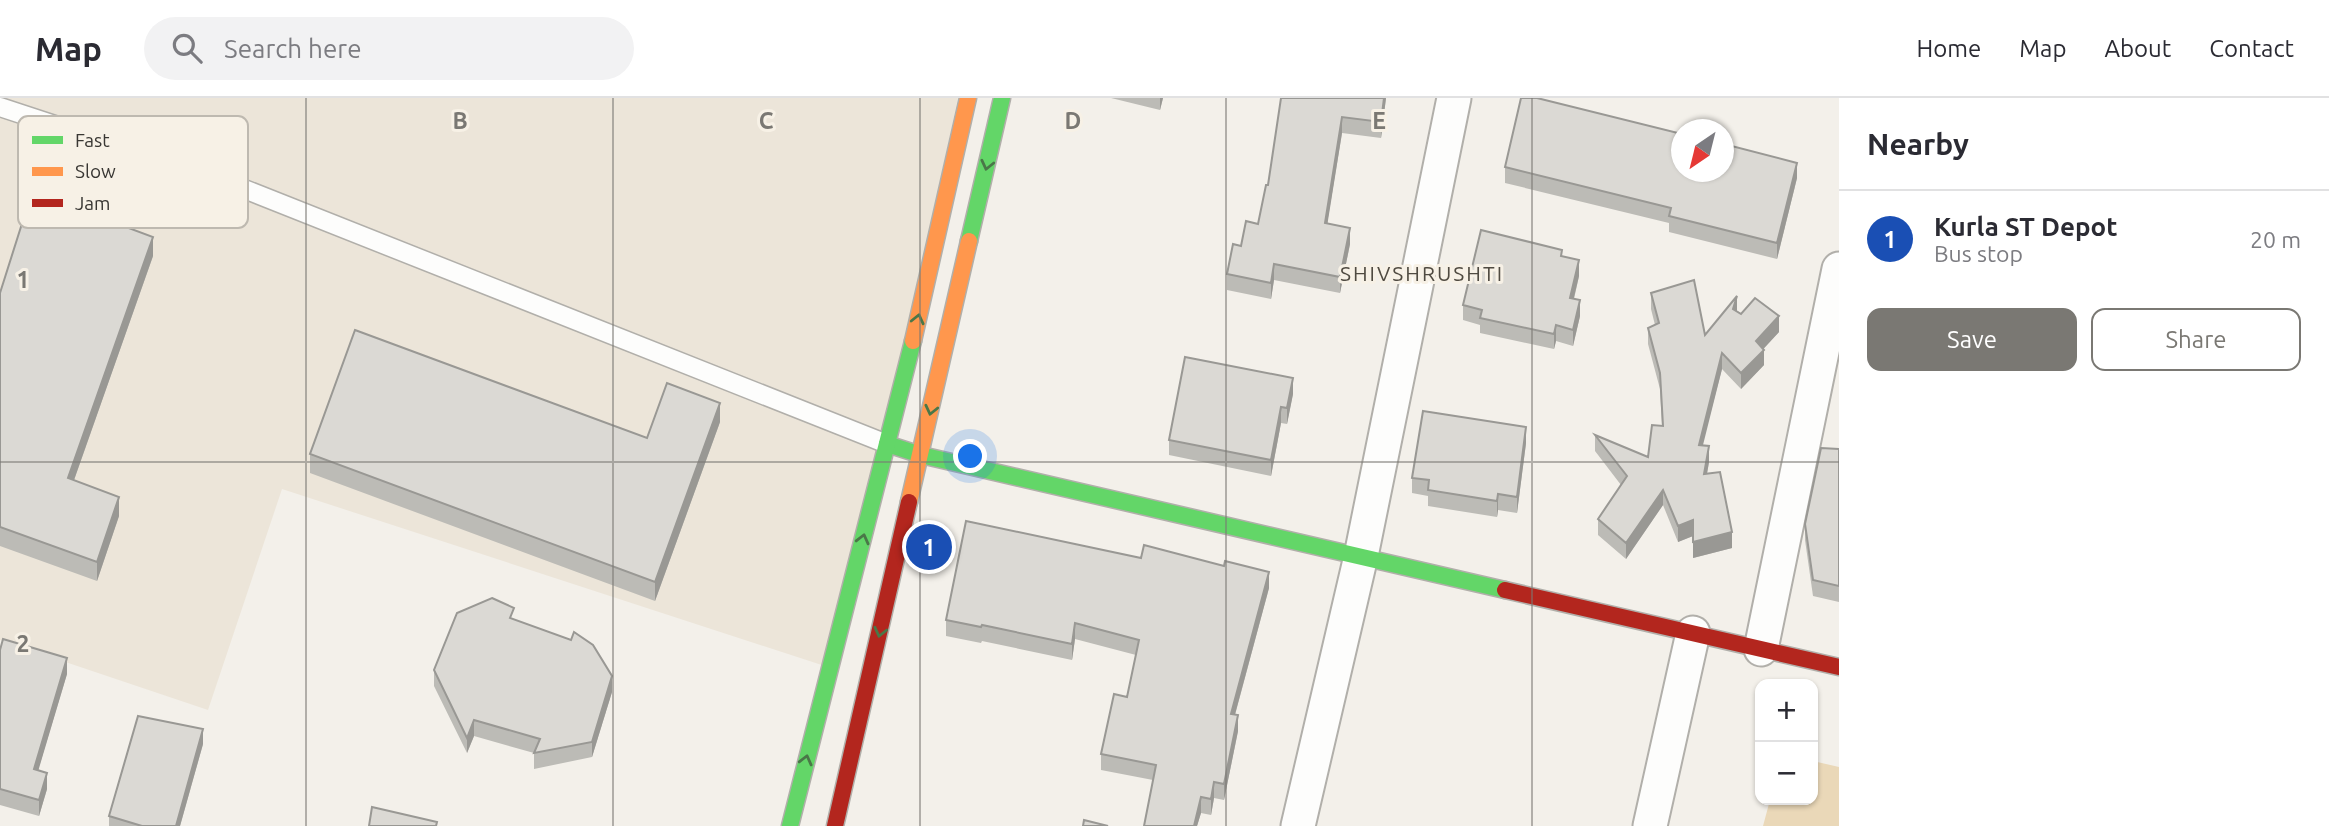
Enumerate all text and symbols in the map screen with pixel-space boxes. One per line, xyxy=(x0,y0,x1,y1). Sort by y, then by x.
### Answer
search box xyxy=(144,17,634,80)
icon: search xyxy=(168,29,206,67)
text: Map xyxy=(35,30,102,67)
text: Search here xyxy=(224,34,362,63)
text: Home xyxy=(1916,35,1981,62)
text: Map xyxy=(2019,35,2066,62)
text: About xyxy=(2104,35,2171,62)
text: Contact xyxy=(2209,35,2294,62)
text: B xyxy=(452,108,468,133)
text: C xyxy=(759,108,774,133)
text: D xyxy=(1065,108,1081,133)
text: E xyxy=(1372,108,1386,133)
legend xyxy=(18,116,248,228)
north arrow xyxy=(1671,119,1734,182)
text: Nearby xyxy=(1867,127,1969,161)
text: Fast xyxy=(75,129,110,151)
one-way arrow xyxy=(980,159,995,171)
text: Slow xyxy=(75,160,116,182)
text: Jam xyxy=(75,192,111,214)
text: Kurla ST Depot xyxy=(1934,212,2117,241)
text: 1 xyxy=(1884,227,1896,252)
text: 20 m xyxy=(2250,227,2301,252)
text: Bus stop xyxy=(1934,241,2023,266)
district label: SHIVSHRUSHTI xyxy=(1340,261,1504,285)
text: 1 xyxy=(17,267,29,292)
button: Save xyxy=(1867,308,2077,371)
button: Share xyxy=(2091,308,2301,371)
one-way arrow xyxy=(910,313,925,325)
one-way arrow xyxy=(925,404,939,416)
your location xyxy=(953,439,987,473)
pin: 1 xyxy=(906,521,952,573)
one-way arrow xyxy=(855,534,869,546)
one-way arrow xyxy=(873,626,888,638)
text: 2 xyxy=(17,631,29,656)
map controls xyxy=(1755,679,1818,805)
button: + xyxy=(1755,679,1818,742)
button: − xyxy=(1755,742,1818,805)
one-way arrow xyxy=(798,754,812,766)

